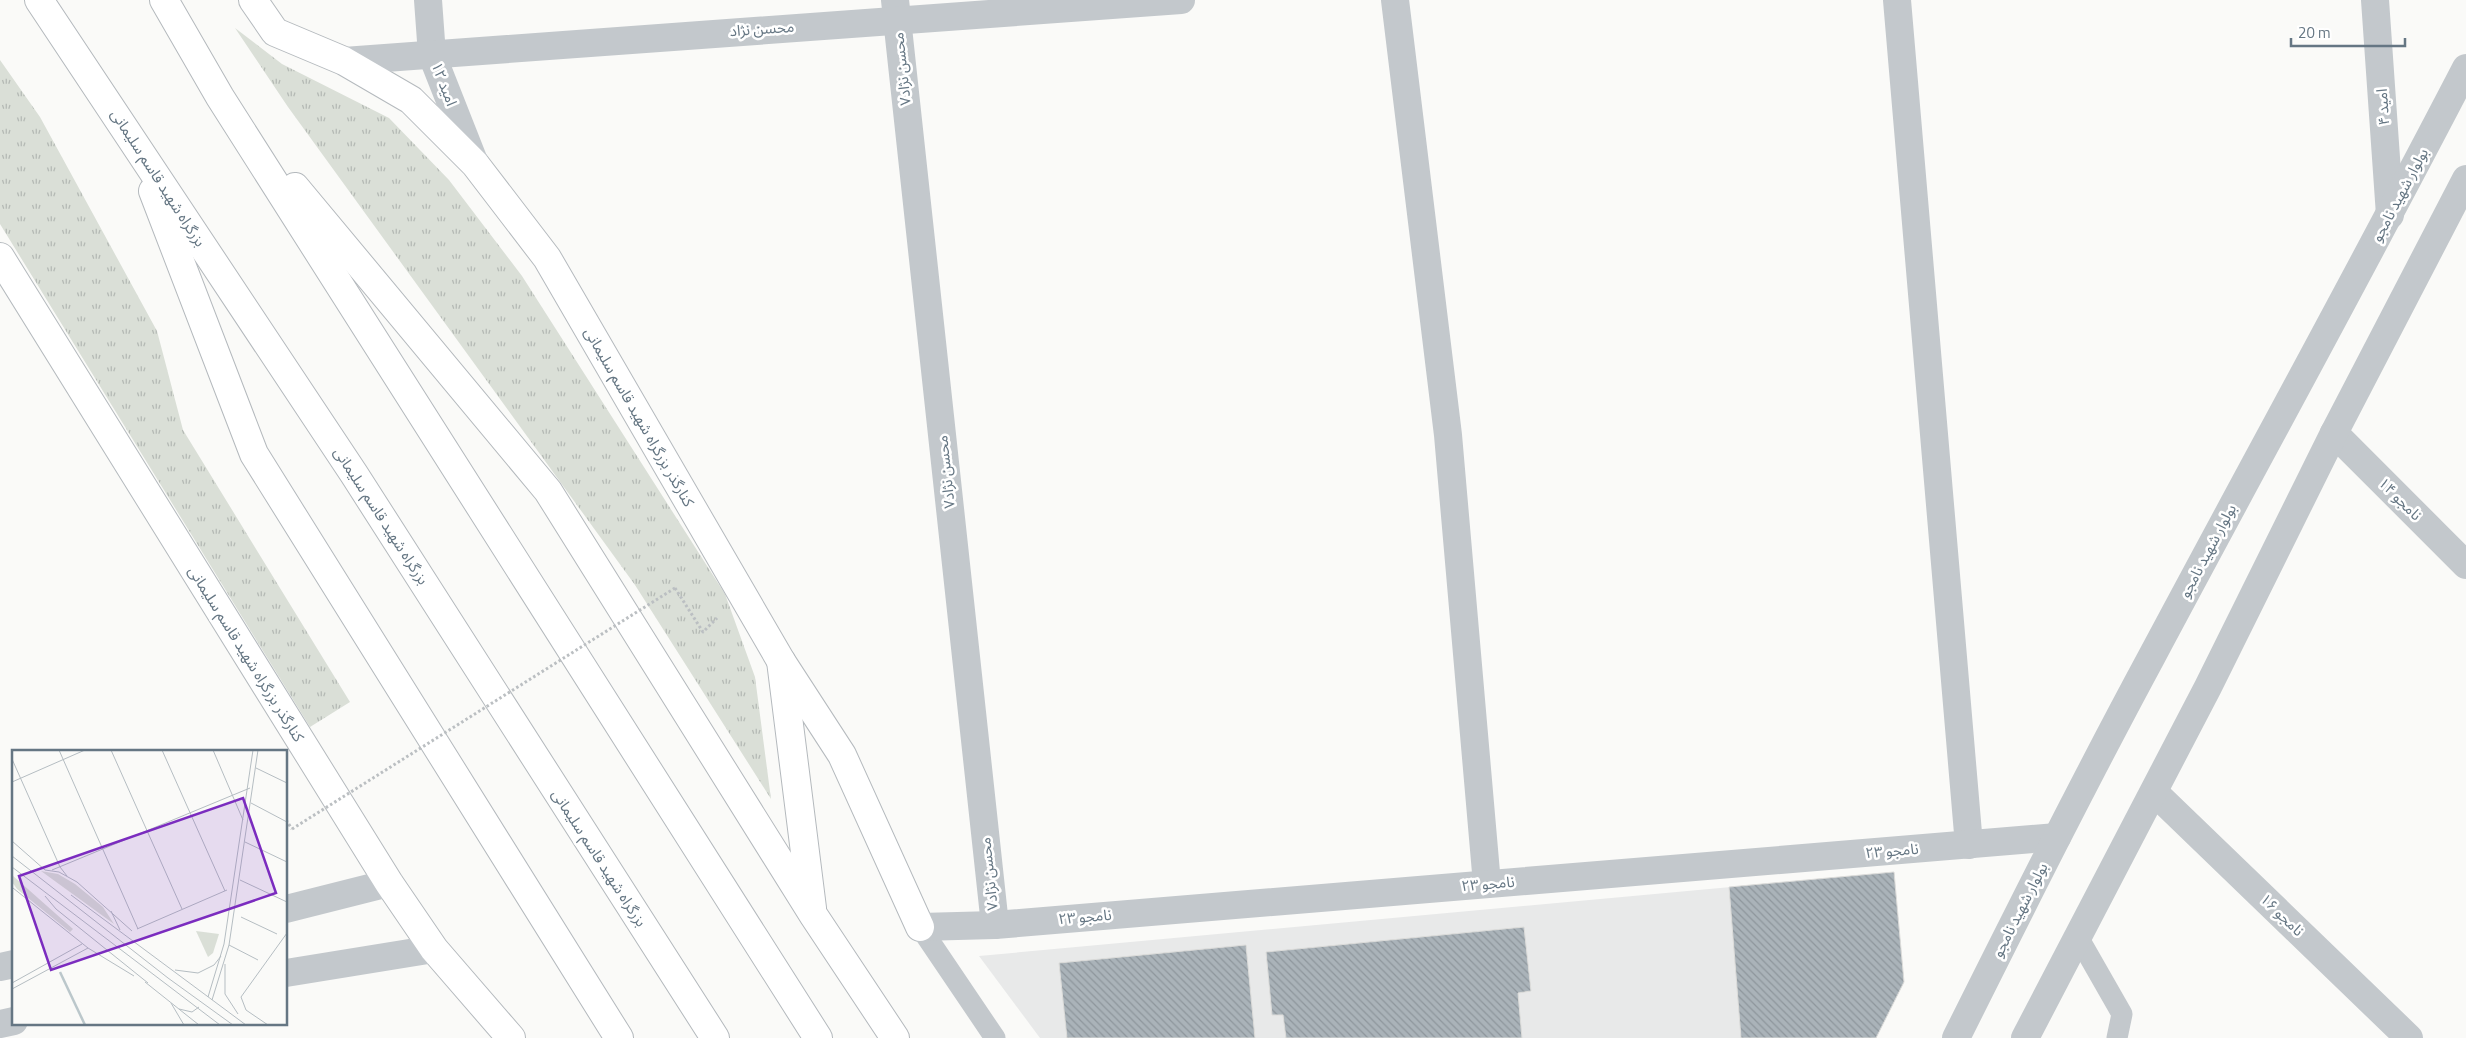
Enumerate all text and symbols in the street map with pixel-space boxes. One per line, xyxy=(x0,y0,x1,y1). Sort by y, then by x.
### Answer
street label: محسن نژاد xyxy=(729,15,795,42)
scale bar xyxy=(2291,15,2405,47)
text: 20 m xyxy=(2298,21,2331,44)
street label: محسن نژاد۷ xyxy=(886,31,917,107)
street label: امید ۱۲ xyxy=(426,58,463,109)
street label: امید ۴ xyxy=(2370,88,2395,126)
street label: بزرگراه شهید قاسم سلیمانی xyxy=(105,104,212,251)
street label: بولوار شهید نامجو xyxy=(2365,144,2434,246)
street label: کنارگذر بزرگراه شهید قاسم سلیمانی xyxy=(578,323,701,511)
street label: محسن نژاد۷ xyxy=(930,434,961,510)
street label: بزرگراه شهید قاسم سلیمانی xyxy=(328,442,435,589)
street label: نامجو ۱۴ xyxy=(2373,472,2427,526)
street label: بولوار شهید نامجو xyxy=(2173,500,2242,602)
street label: کنارگذر بزرگراه شهید قاسم سلیمانی xyxy=(183,561,311,747)
inset map xyxy=(12,750,288,1026)
street label: بزرگراه شهید قاسم سلیمانی xyxy=(546,784,653,931)
street label: محسن نژاد۷ xyxy=(973,836,1004,912)
street label: نامجو ۲۳ xyxy=(1864,837,1920,864)
street label: بولوار شهید نامجو xyxy=(1986,858,2053,961)
street label: نامجو ۲۳ xyxy=(1460,870,1516,897)
street label: نامجو ۱۶ xyxy=(2255,888,2310,941)
street label: نامجو ۲۳ xyxy=(1057,903,1113,930)

